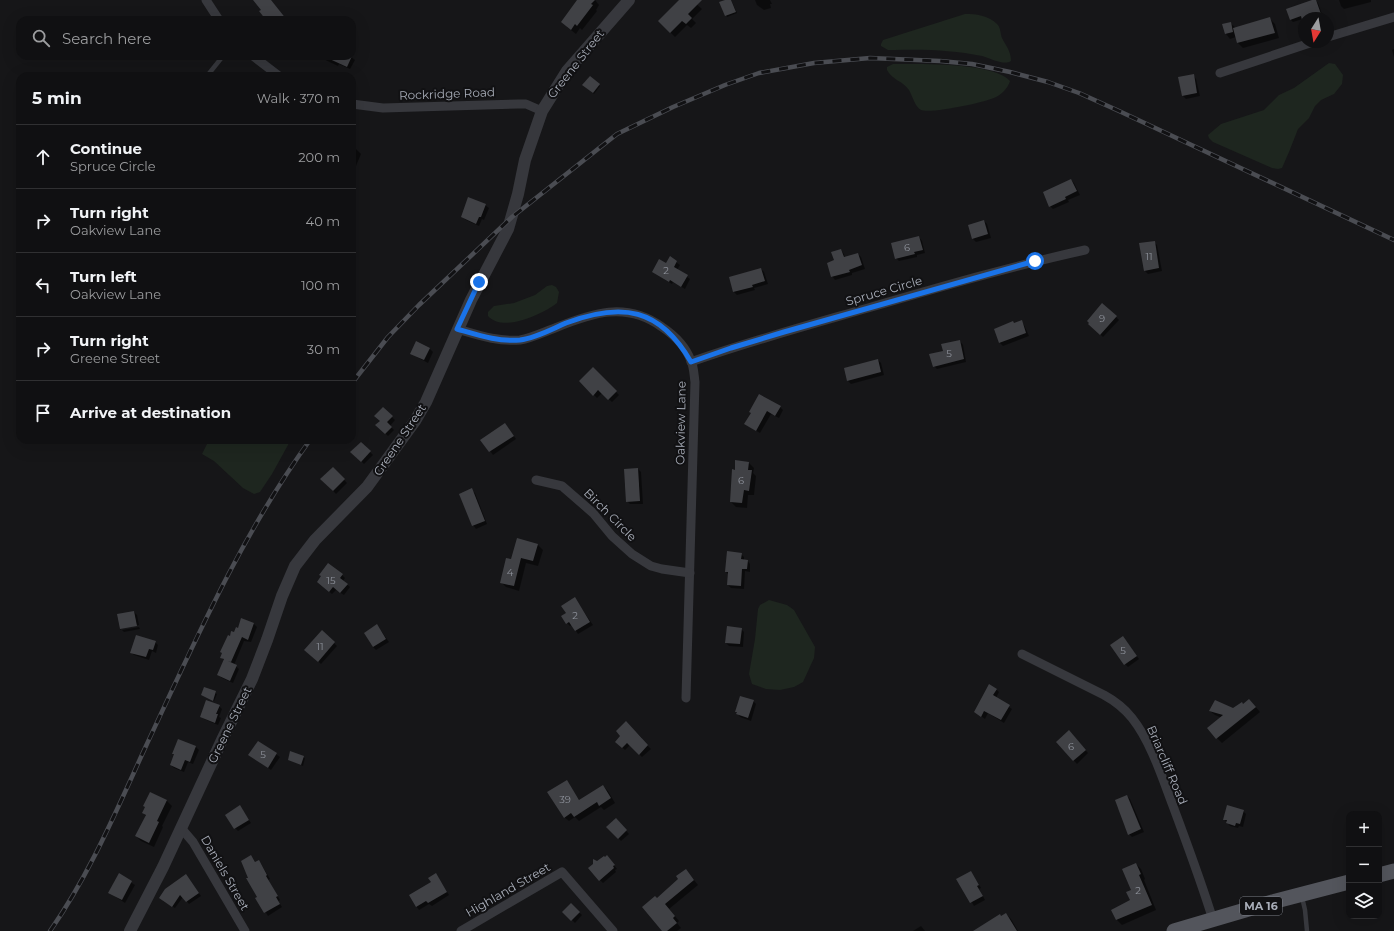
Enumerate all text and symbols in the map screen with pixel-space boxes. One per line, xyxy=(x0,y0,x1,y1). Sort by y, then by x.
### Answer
north arrow xyxy=(1298,12,1334,48)
search box xyxy=(16,16,356,60)
street label: Greene Street xyxy=(544,26,607,101)
icon: search xyxy=(30,27,52,49)
text: Search here xyxy=(62,29,151,48)
street label: Rockridge Road xyxy=(399,84,495,103)
text: 5 min xyxy=(32,88,82,108)
text: Walk · 370 m xyxy=(257,90,340,106)
text: Continue xyxy=(70,139,142,158)
icon: ahead xyxy=(32,146,54,168)
text: 200 m xyxy=(298,149,340,165)
text: Spruce Circle xyxy=(70,158,156,174)
text: Turn right xyxy=(70,203,149,222)
icon: right xyxy=(32,210,54,232)
text: 40 m xyxy=(306,213,340,229)
text: Oakview Lane xyxy=(70,222,161,238)
house number: 6 xyxy=(904,241,910,254)
house number: 11 xyxy=(1145,250,1153,263)
route start xyxy=(1026,252,1044,270)
house number: 2 xyxy=(663,264,669,277)
text: Turn left xyxy=(70,267,137,286)
street label: Spruce Circle xyxy=(844,272,924,309)
route end xyxy=(470,273,488,291)
icon: left xyxy=(32,274,54,296)
text: 100 m xyxy=(301,277,340,293)
text: Oakview Lane xyxy=(70,286,161,302)
house number: 9 xyxy=(1099,312,1105,325)
text: Turn right xyxy=(70,331,149,350)
icon: right xyxy=(32,338,54,360)
text: 30 m xyxy=(307,341,340,357)
house number: 5 xyxy=(946,347,952,360)
text: Greene Street xyxy=(70,350,160,366)
street label: Oakview Lane xyxy=(672,381,689,465)
street label: Greene Street xyxy=(370,401,429,478)
icon: arrive xyxy=(32,402,54,424)
text: Arrive at destination xyxy=(70,403,231,422)
house number: 6 xyxy=(738,474,744,487)
street label: Birch Circle xyxy=(581,485,640,544)
house number: 4 xyxy=(507,566,514,579)
house number: 15 xyxy=(326,574,336,587)
house number: 2 xyxy=(572,609,578,622)
house number: 11 xyxy=(316,640,324,653)
house number: 5 xyxy=(1120,644,1126,657)
street label: Greene Street xyxy=(205,684,255,765)
street label: Briarcliff Road xyxy=(1144,723,1191,807)
house number: 6 xyxy=(1068,740,1074,753)
house number: 5 xyxy=(260,748,266,761)
house number: 39 xyxy=(559,793,571,806)
map controls xyxy=(1346,811,1382,919)
button: + xyxy=(1346,811,1382,847)
street label: Daniels Street xyxy=(198,833,253,913)
button: − xyxy=(1346,847,1382,883)
street label: Highland Street xyxy=(463,859,553,920)
button: layers xyxy=(1346,883,1382,919)
house number: 2 xyxy=(1135,884,1141,897)
road number: MA 16 xyxy=(1240,897,1282,915)

